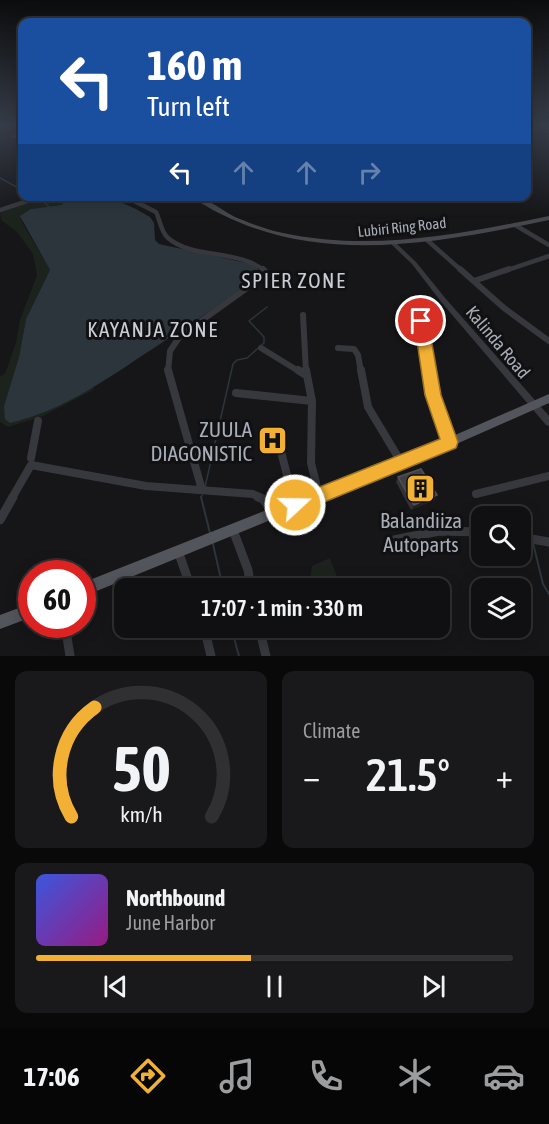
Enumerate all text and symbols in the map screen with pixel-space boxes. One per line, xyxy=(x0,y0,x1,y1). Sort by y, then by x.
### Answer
text: 160 m xyxy=(147,41,242,89)
icon: left xyxy=(48,42,126,120)
text: Turn left xyxy=(147,91,230,122)
icon: left xyxy=(164,156,197,189)
icon: ahead xyxy=(227,156,260,189)
icon: ahead xyxy=(290,156,323,189)
icon: right xyxy=(353,156,386,189)
street label: Lubiri Ring Road xyxy=(357,214,447,240)
district label: SPIER ZONE xyxy=(242,268,346,292)
pin xyxy=(395,295,446,346)
street label: Kalinda Road xyxy=(462,301,534,383)
icon: arrive xyxy=(404,304,437,337)
district label: KAYANJA ZONE xyxy=(87,317,219,341)
place label: ZUULA DIAGONISTIC xyxy=(151,417,253,465)
hospital icon: ZUULA DIAGONISTIC xyxy=(257,425,289,457)
position arrow xyxy=(263,473,327,537)
building icon: Balandiiza Autoparts xyxy=(405,473,437,505)
map controls xyxy=(471,506,531,638)
button: search xyxy=(471,506,531,566)
place label: Balandiiza Autoparts xyxy=(380,508,462,556)
speed limit sign: 60 xyxy=(18,560,96,638)
button: layers xyxy=(471,578,531,638)
text: 17:07 · 1 min · 330 m xyxy=(201,595,363,621)
text: Climate xyxy=(303,719,360,742)
text: 50 xyxy=(112,733,170,804)
text: 21.5° xyxy=(366,749,450,801)
text: − xyxy=(303,757,320,795)
text: + xyxy=(496,757,513,795)
text: km/h xyxy=(120,802,162,827)
text: Northbound xyxy=(126,885,225,911)
text: June Harbor xyxy=(126,911,215,934)
icon: previous xyxy=(99,970,132,1003)
icon: pause xyxy=(258,970,291,1003)
icon: next xyxy=(417,970,450,1003)
icon: directions xyxy=(127,1055,169,1097)
icon: music xyxy=(216,1055,258,1097)
icon: phone xyxy=(305,1055,347,1097)
icon: climate xyxy=(394,1055,436,1097)
icon: car xyxy=(483,1055,525,1097)
text: 17:06 xyxy=(24,1061,80,1092)

